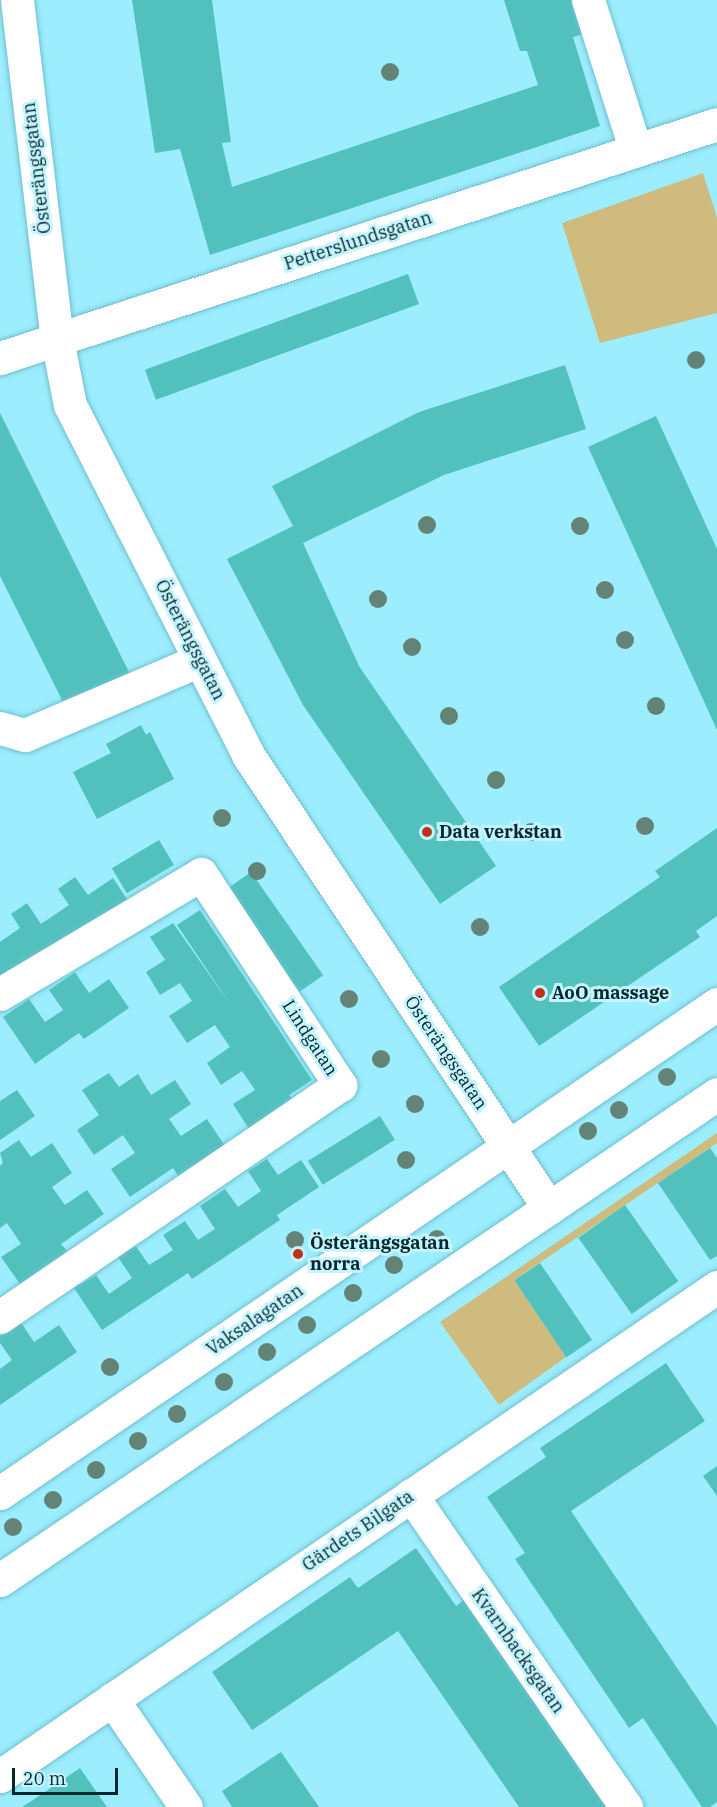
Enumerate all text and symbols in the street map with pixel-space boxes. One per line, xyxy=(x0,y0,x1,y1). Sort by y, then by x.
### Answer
street label: Österängsgatan xyxy=(18,101,56,235)
street label: Petterslundsgatan xyxy=(281,207,435,275)
street label: Österängsgatan xyxy=(150,576,230,704)
place label: Data verkstan xyxy=(439,821,562,843)
marker: Data verkstan xyxy=(420,825,434,839)
place label: AoO massage xyxy=(552,982,669,1004)
marker: AoO massage xyxy=(533,986,547,1000)
street label: Österängsgatan xyxy=(400,992,492,1114)
street label: Lindgatan xyxy=(278,996,342,1080)
place label: Österängsgatan norra xyxy=(310,1233,450,1276)
marker: Österängsgatan norra xyxy=(291,1247,305,1261)
street label: Vaksalagatan xyxy=(203,1280,307,1360)
street label: Gärdets Bilgata xyxy=(298,1486,418,1576)
street label: Kvarnbacksgatan xyxy=(467,1584,569,1718)
scale bar xyxy=(15,1756,122,1794)
text: 20 m xyxy=(23,1767,66,1790)

